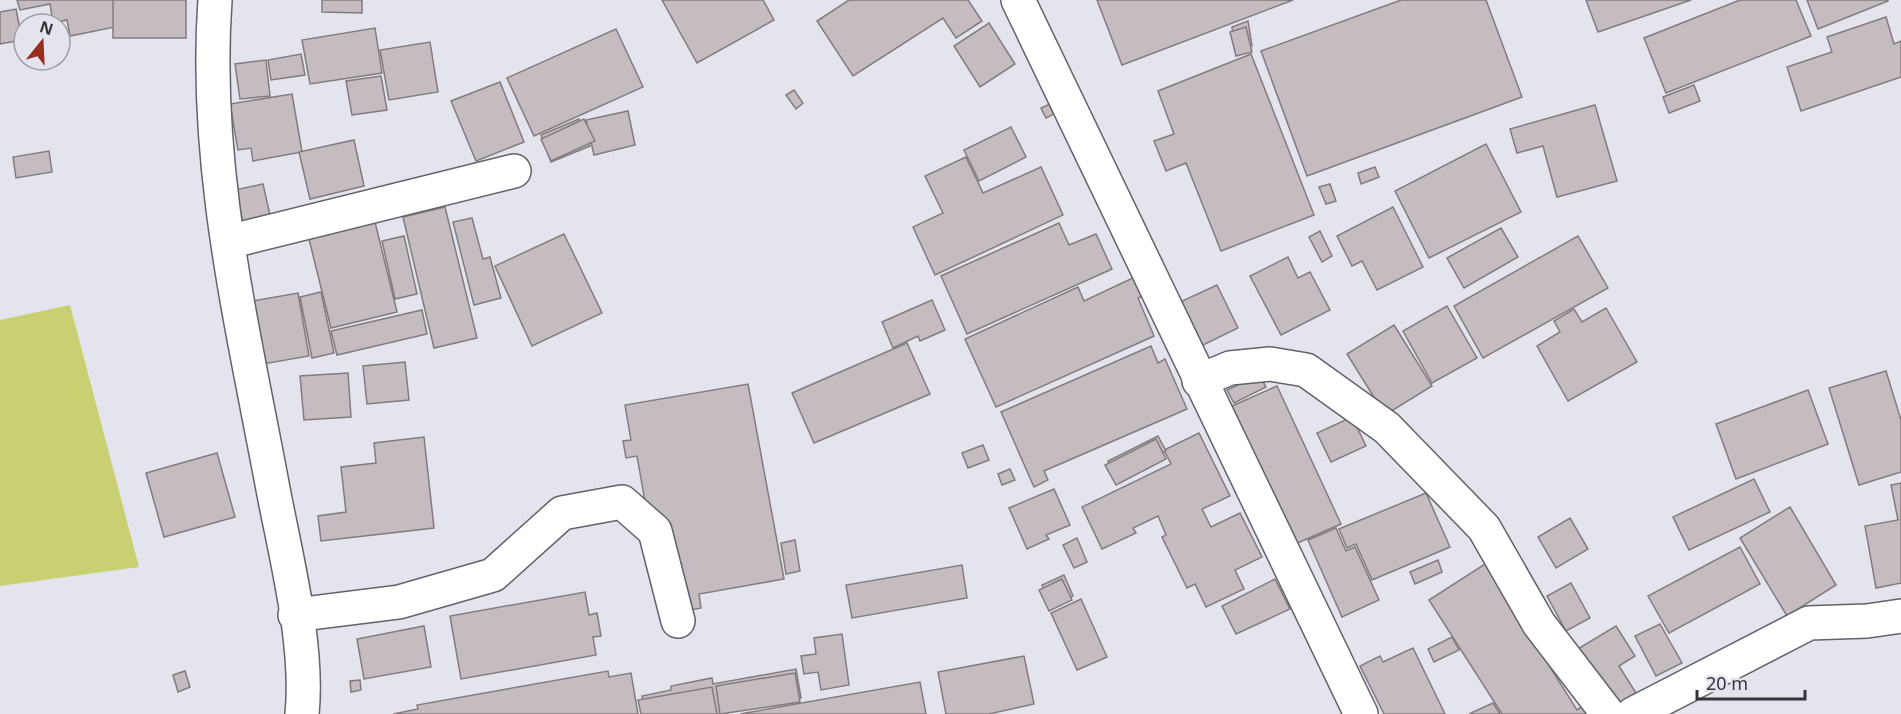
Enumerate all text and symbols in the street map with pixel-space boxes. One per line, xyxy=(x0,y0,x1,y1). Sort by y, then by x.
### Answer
north arrow xyxy=(12,12,72,72)
text: N xyxy=(37,15,56,40)
scale bar xyxy=(1697,663,1805,701)
text: 20 m xyxy=(1706,671,1748,695)

